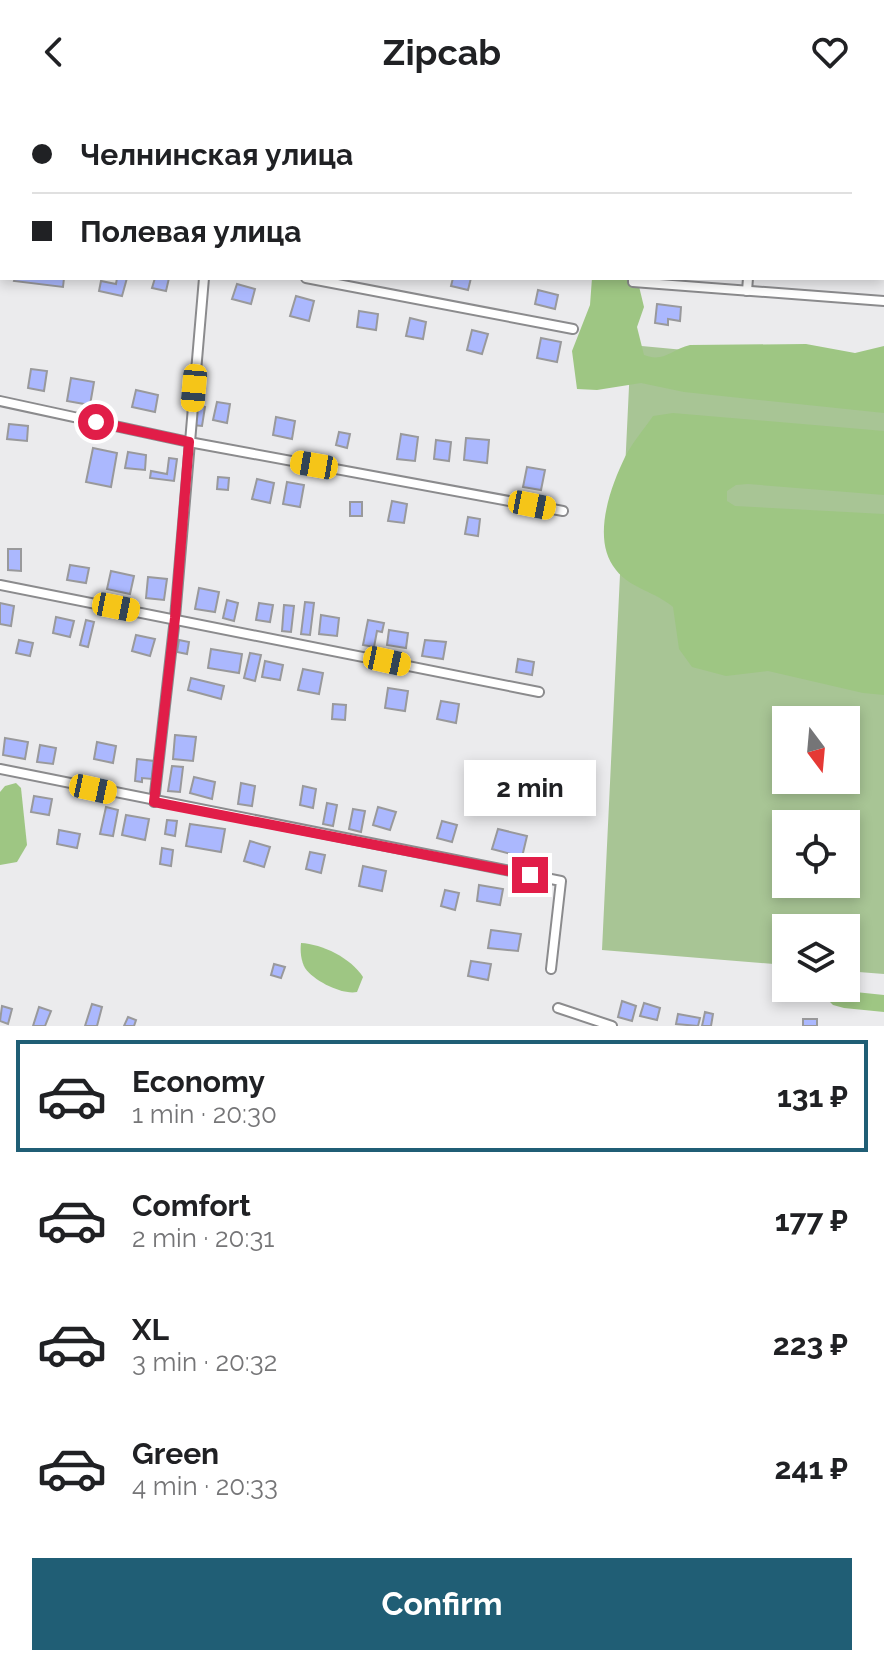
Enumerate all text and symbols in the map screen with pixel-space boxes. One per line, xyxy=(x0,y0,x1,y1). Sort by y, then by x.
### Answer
icon: back xyxy=(32,30,76,74)
icon: heart xyxy=(808,30,852,74)
text: Zipcab xyxy=(383,31,501,73)
text: Челнинская улица xyxy=(80,137,353,172)
text: Полевая улица xyxy=(80,214,302,249)
car xyxy=(180,363,208,413)
route start xyxy=(78,404,114,440)
car xyxy=(288,449,340,481)
car xyxy=(506,489,558,521)
car xyxy=(90,591,142,623)
car xyxy=(361,644,413,678)
north arrow xyxy=(772,706,860,794)
map controls xyxy=(772,706,860,1002)
callout: 2 min xyxy=(464,759,596,815)
car xyxy=(67,772,119,806)
text: 2 min xyxy=(496,773,564,803)
button: locate xyxy=(772,810,860,898)
route end xyxy=(512,857,548,893)
button: layers xyxy=(772,914,860,1002)
icon: car xyxy=(36,1060,108,1132)
text: Economy xyxy=(132,1064,265,1099)
text: 131 ₽ xyxy=(777,1079,848,1114)
text: 1 min · 20:30 xyxy=(132,1099,277,1129)
icon: car xyxy=(36,1184,108,1256)
text: Comfort xyxy=(132,1188,251,1223)
text: 177 ₽ xyxy=(775,1203,848,1238)
text: 2 min · 20:31 xyxy=(132,1223,274,1253)
icon: car xyxy=(36,1308,108,1380)
text: XL xyxy=(132,1312,169,1347)
text: 223 ₽ xyxy=(773,1327,848,1362)
text: 3 min · 20:32 xyxy=(132,1347,277,1377)
icon: car xyxy=(36,1432,108,1504)
text: Green xyxy=(132,1436,219,1471)
text: 241 ₽ xyxy=(775,1451,848,1486)
text: 4 min · 20:33 xyxy=(132,1471,278,1501)
button: Confirm xyxy=(32,1558,852,1650)

